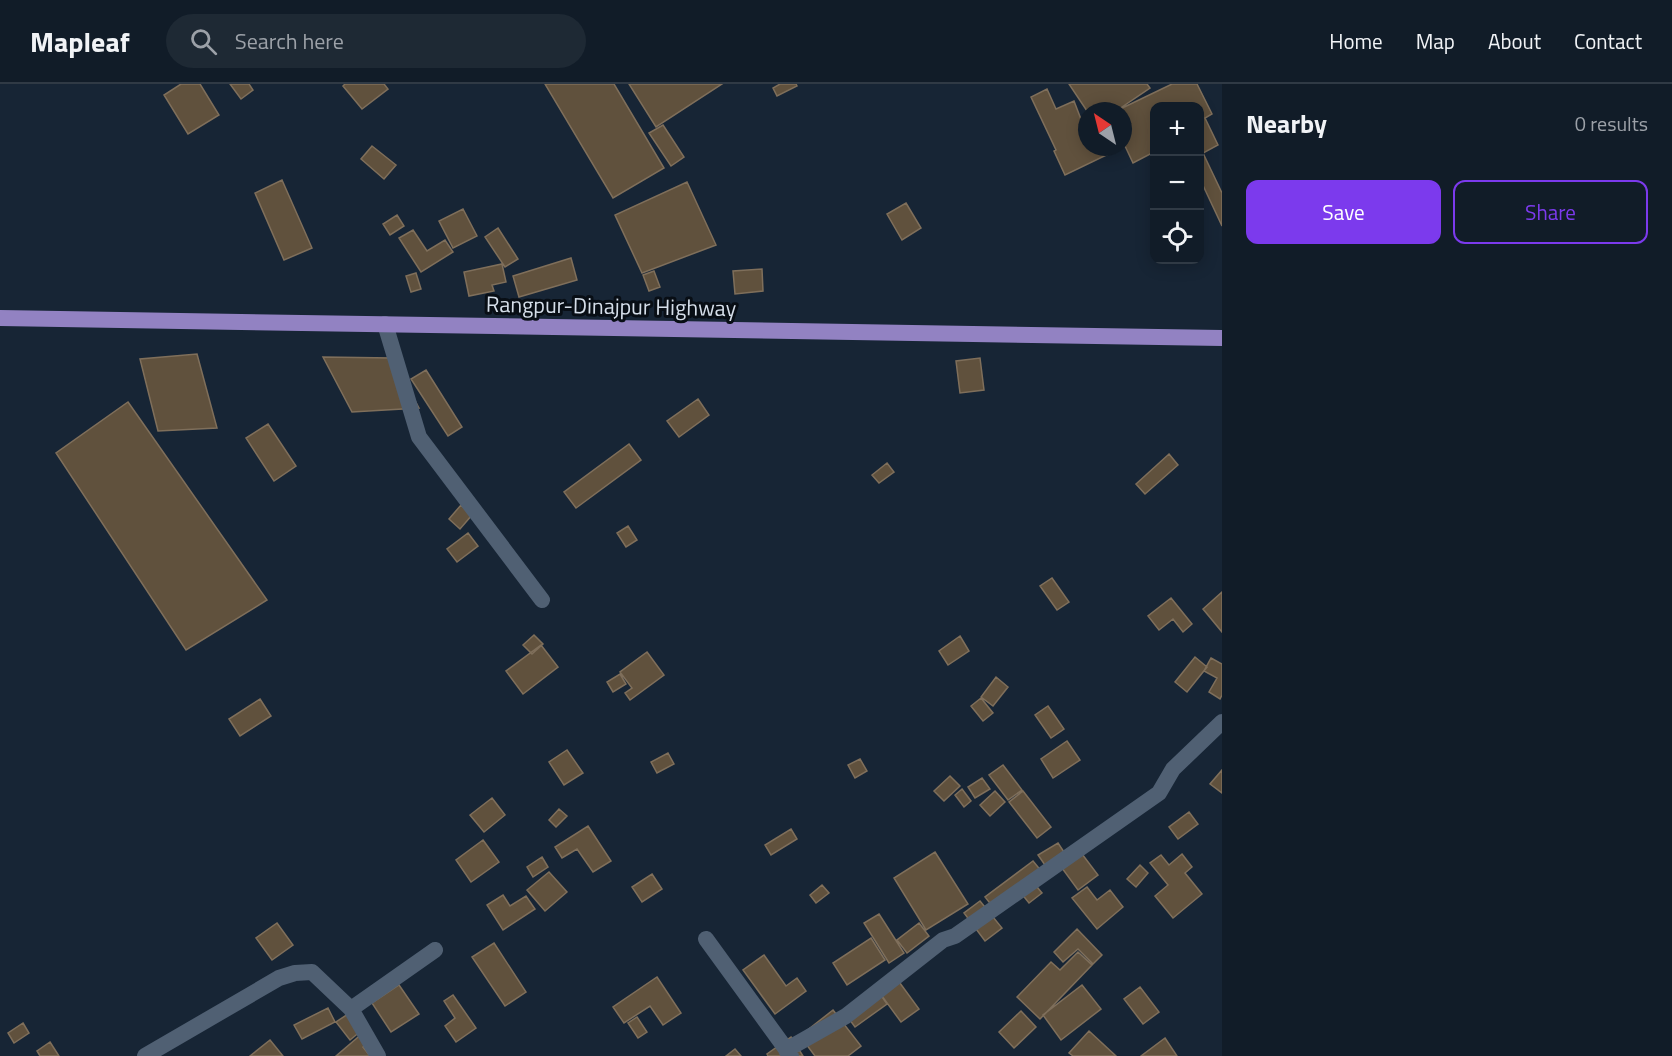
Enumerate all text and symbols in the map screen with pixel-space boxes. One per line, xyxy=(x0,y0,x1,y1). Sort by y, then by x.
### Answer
search box xyxy=(166,14,586,68)
text: Mapleaf xyxy=(30,20,130,63)
text: Search here xyxy=(235,24,344,58)
icon: search xyxy=(187,25,220,58)
text: Home xyxy=(1329,25,1383,57)
text: Map xyxy=(1416,25,1455,57)
text: About xyxy=(1488,25,1541,57)
text: Contact xyxy=(1574,25,1642,57)
north arrow xyxy=(1078,102,1132,156)
map controls xyxy=(1150,102,1204,264)
button: + xyxy=(1150,102,1204,156)
text: Nearby xyxy=(1246,104,1327,143)
text: 0 results xyxy=(1575,108,1648,139)
button: − xyxy=(1150,156,1204,210)
button: Save xyxy=(1246,180,1441,244)
button: Share xyxy=(1453,180,1648,244)
button: locate xyxy=(1150,210,1204,264)
street label: Rangpur-Dinajpur Highway xyxy=(485,287,737,325)

